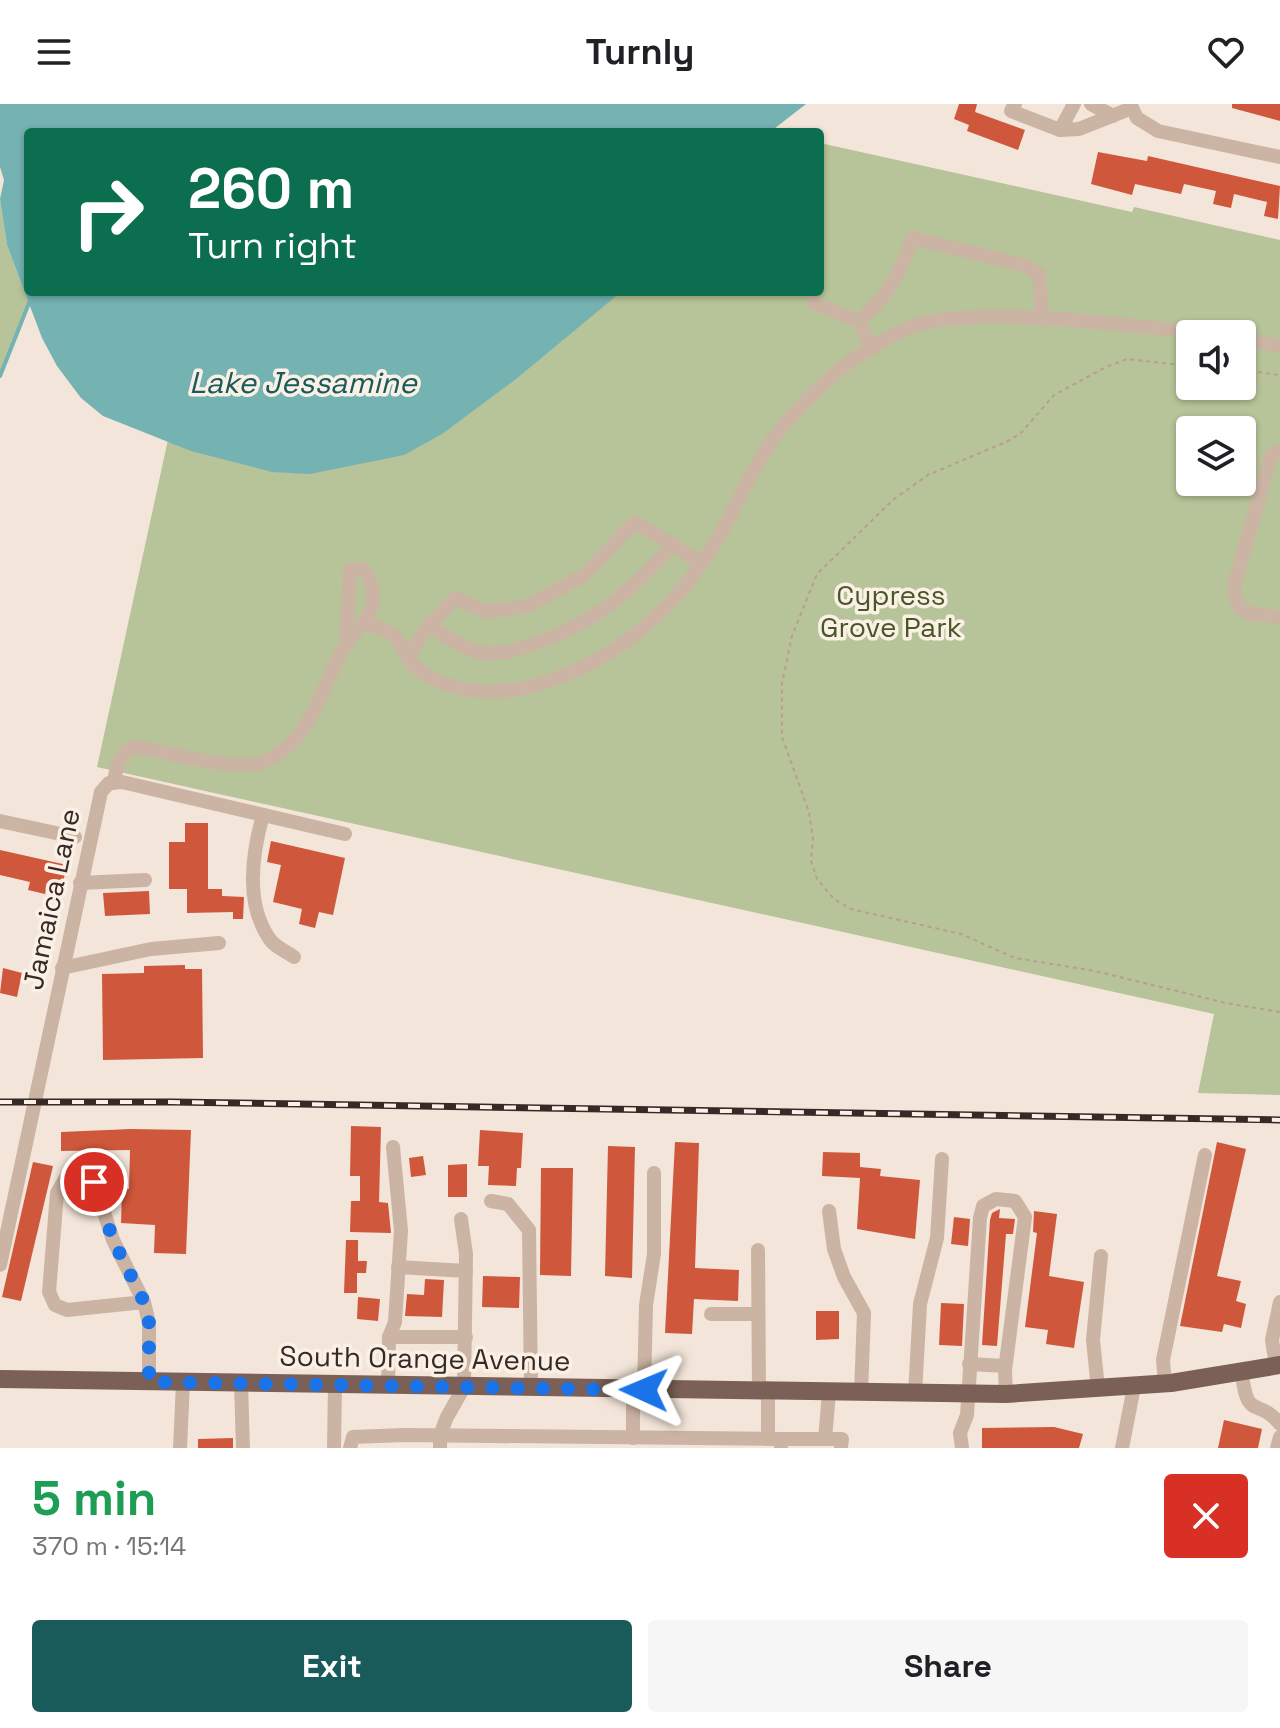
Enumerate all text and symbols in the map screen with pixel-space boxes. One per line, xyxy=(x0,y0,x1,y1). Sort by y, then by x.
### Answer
text: Turnly xyxy=(586,29,694,75)
icon: menu xyxy=(32,30,76,74)
icon: heart xyxy=(1204,30,1248,74)
text: 260 m xyxy=(188,153,354,224)
icon: right xyxy=(56,160,160,264)
text: Turn right xyxy=(188,223,357,269)
map controls xyxy=(1176,320,1256,496)
button: sound xyxy=(1176,320,1256,400)
water label: Lake Jessamine xyxy=(189,363,418,402)
button: layers xyxy=(1176,416,1256,496)
park label: Cypress Grove Park xyxy=(820,577,962,645)
street label: Jamaica Lane xyxy=(14,805,88,993)
pin xyxy=(60,1148,128,1216)
icon: arrive xyxy=(72,1160,116,1204)
street label: South Orange Avenue xyxy=(279,1337,571,1379)
position arrow xyxy=(602,1348,686,1432)
text: 5 min xyxy=(32,1468,156,1529)
button: close xyxy=(1164,1474,1248,1558)
text: 370 m · 15:14 xyxy=(32,1529,186,1563)
button: Exit xyxy=(32,1620,632,1712)
button: Share xyxy=(648,1620,1248,1712)

